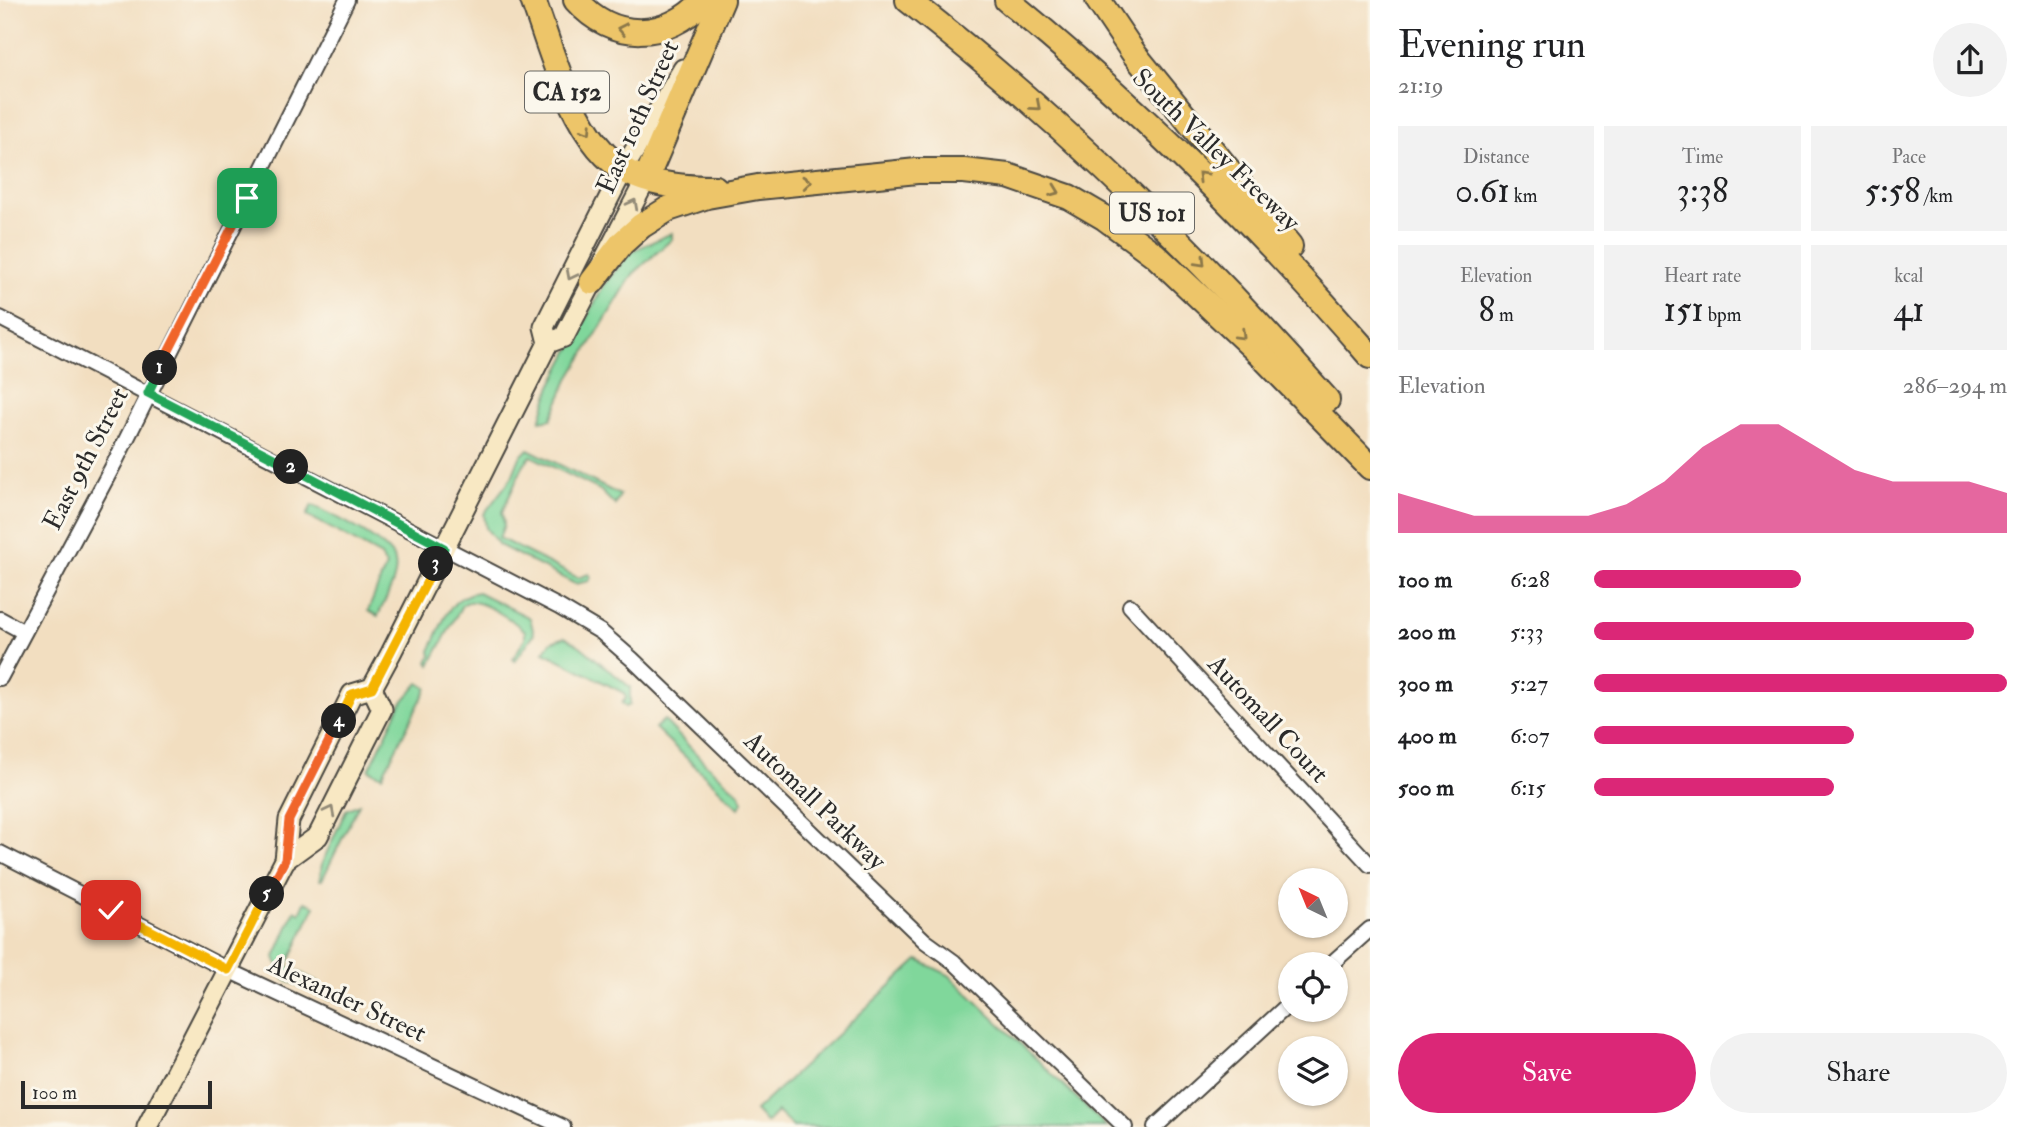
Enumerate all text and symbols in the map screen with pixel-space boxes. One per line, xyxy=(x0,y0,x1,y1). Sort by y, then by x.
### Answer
text: Evening run xyxy=(1398,21,1586,69)
one-way arrow xyxy=(616,22,628,37)
button: share xyxy=(1933,23,2007,97)
street label: East 10th Street xyxy=(590,35,686,199)
street label: South Valley Freeway xyxy=(1126,62,1307,239)
text: 21:19 xyxy=(1398,71,1443,100)
road number: CA 152 xyxy=(525,72,609,112)
one-way arrow xyxy=(1028,98,1041,110)
one-way arrow xyxy=(579,123,592,136)
text: Distance xyxy=(1463,145,1529,169)
text: Time xyxy=(1682,145,1723,169)
text: Pace xyxy=(1892,145,1926,169)
pin xyxy=(217,168,277,228)
text: 0.61 xyxy=(1455,169,1510,213)
text: 3:38 xyxy=(1677,169,1728,213)
text: 5:58 xyxy=(1865,169,1920,213)
one-way arrow xyxy=(1198,171,1211,184)
one-way arrow xyxy=(801,175,812,190)
icon: arrive xyxy=(228,179,266,217)
one-way arrow xyxy=(1049,183,1061,197)
text: km xyxy=(1510,184,1537,208)
text: /km xyxy=(1920,184,1953,208)
road number: US 101 xyxy=(1110,192,1194,233)
one-way arrow xyxy=(624,199,638,212)
one-way arrow xyxy=(1193,254,1206,267)
text: Elevation xyxy=(1460,264,1532,288)
text: Heart rate xyxy=(1664,264,1741,288)
text: kcal xyxy=(1894,264,1923,288)
one-way arrow xyxy=(565,268,579,280)
text: 8 xyxy=(1479,288,1495,332)
text: 151 xyxy=(1664,288,1704,332)
text: 41 xyxy=(1893,288,1925,332)
text: m xyxy=(1495,303,1514,327)
text: bpm xyxy=(1704,303,1741,327)
one-way arrow xyxy=(1233,326,1246,339)
pin: 1 xyxy=(142,350,178,386)
text: 1 xyxy=(156,355,163,379)
text: Elevation xyxy=(1398,371,1486,400)
text: 286–294 m xyxy=(1903,371,2007,400)
street label: East 9th Street xyxy=(36,382,136,536)
pin: 2 xyxy=(274,449,308,484)
text: 2 xyxy=(286,454,295,478)
pin: 3 xyxy=(418,546,453,582)
text: 3 xyxy=(432,551,439,575)
text: 100 m xyxy=(1398,565,1452,594)
text: 6:28 xyxy=(1510,565,1550,594)
text: 200 m xyxy=(1398,617,1456,646)
text: 5:33 xyxy=(1510,617,1543,646)
street label: Automall Court xyxy=(1200,648,1335,790)
text: 300 m xyxy=(1398,669,1453,698)
text: 5:27 xyxy=(1510,669,1548,698)
pin: 4 xyxy=(322,704,356,738)
text: 4 xyxy=(333,708,344,732)
text: 400 m xyxy=(1398,721,1457,750)
text: 6:07 xyxy=(1510,721,1550,750)
street label: Automall Parkway xyxy=(737,724,893,877)
text: 500 m xyxy=(1398,773,1454,802)
text: 6:15 xyxy=(1510,773,1546,802)
one-way arrow xyxy=(322,806,336,818)
north arrow xyxy=(1278,868,1348,938)
map controls xyxy=(1278,868,1348,1106)
pin: 5 xyxy=(250,876,284,912)
pin xyxy=(81,880,141,940)
text: 5 xyxy=(262,881,271,905)
icon: check xyxy=(92,891,130,929)
street label: Alexander Street xyxy=(262,948,431,1050)
button: locate xyxy=(1278,952,1348,1022)
button: Save xyxy=(1398,1033,1696,1113)
button: Share xyxy=(1710,1033,2007,1113)
button: layers xyxy=(1278,1036,1348,1106)
scale bar xyxy=(21,1078,212,1110)
text: 100 m xyxy=(32,1081,77,1105)

